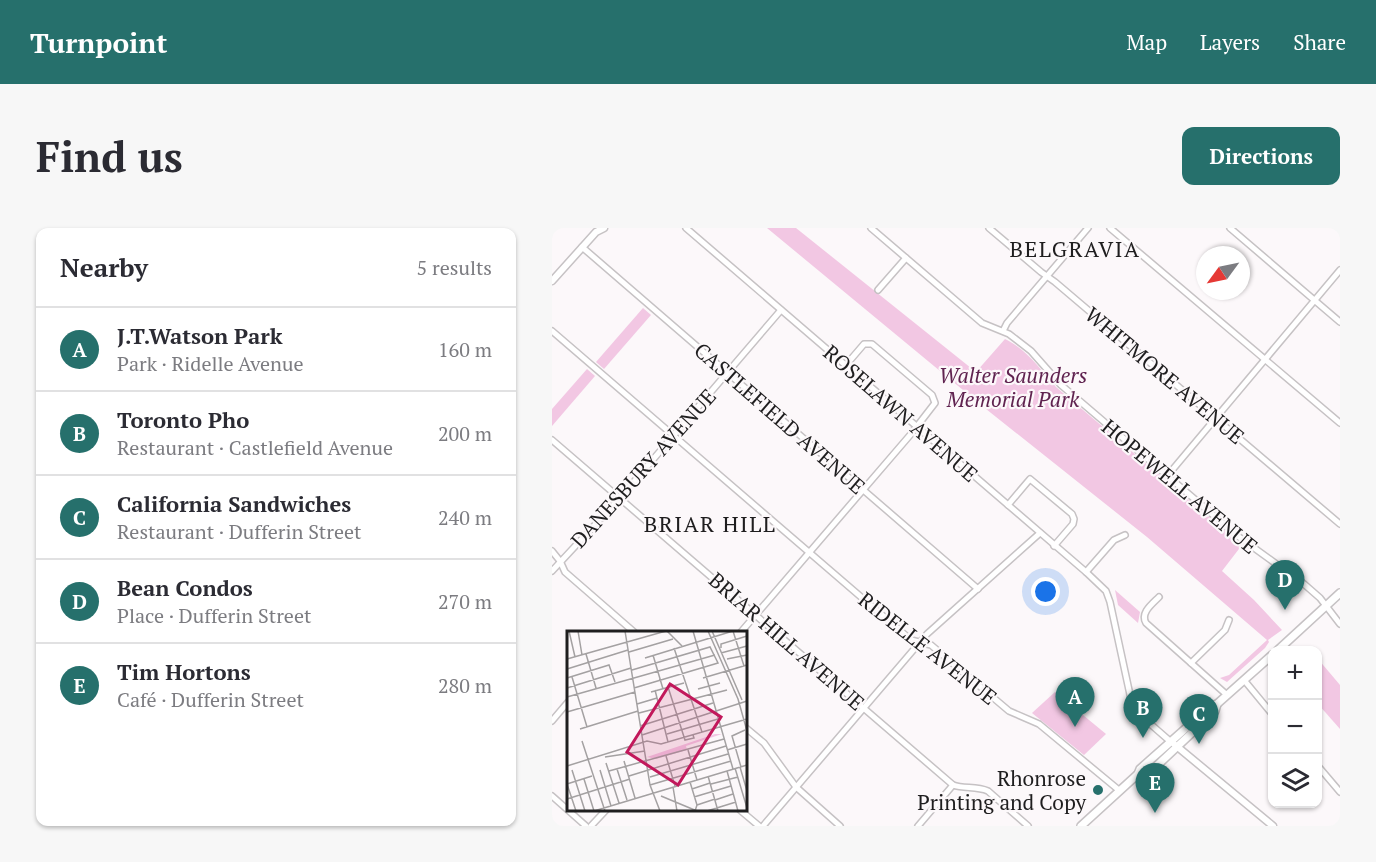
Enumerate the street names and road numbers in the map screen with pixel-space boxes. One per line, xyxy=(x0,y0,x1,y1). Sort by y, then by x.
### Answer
street label: WHITMORE AVENUE xyxy=(1079,300,1251,450)
street label: CASTLEFIELD AVENUE xyxy=(689,336,871,500)
street label: ROSELAWN AVENUE xyxy=(818,338,984,488)
street label: DANESBURY AVENUE xyxy=(564,383,722,553)
street label: HOPEWELL AVENUE xyxy=(1096,412,1264,560)
street label: BRIAR HILL AVENUE xyxy=(703,566,871,716)
street label: RIDELLE AVENUE xyxy=(853,585,1003,711)

